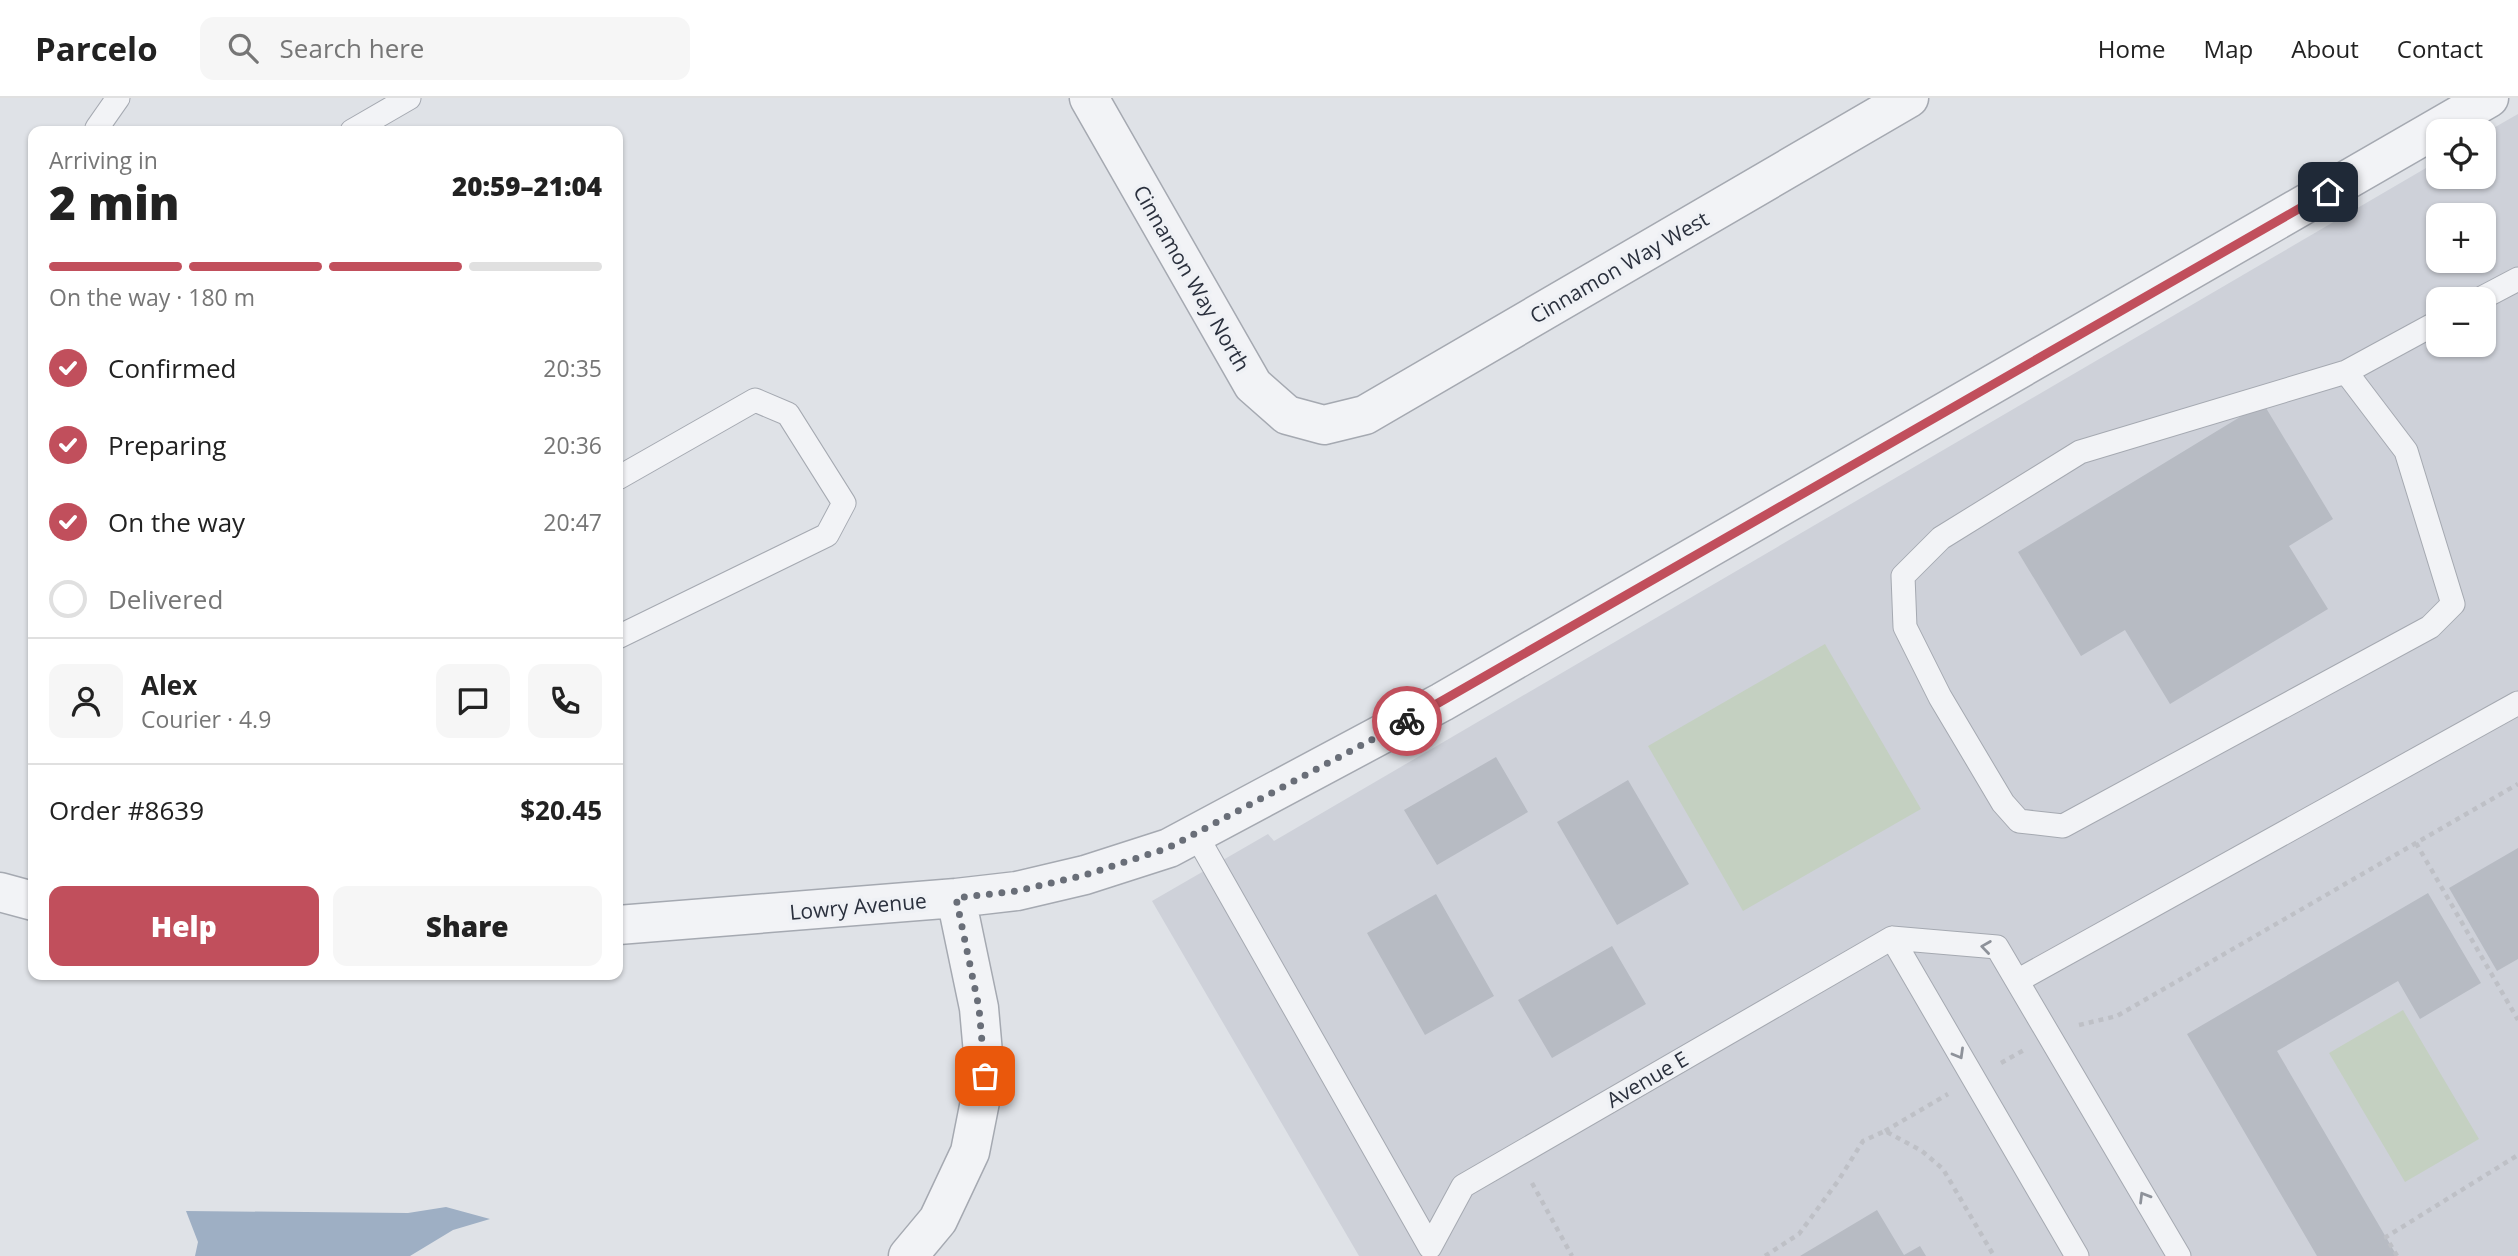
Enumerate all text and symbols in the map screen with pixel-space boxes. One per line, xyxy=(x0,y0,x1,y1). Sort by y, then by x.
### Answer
search box xyxy=(200,17,690,80)
text: Parcelo xyxy=(35,26,158,71)
icon: search xyxy=(224,29,262,67)
text: Search here xyxy=(280,30,424,66)
text: Home xyxy=(2098,32,2166,65)
text: Map xyxy=(2204,32,2253,65)
text: About xyxy=(2291,32,2359,65)
text: Contact xyxy=(2397,32,2483,65)
map controls xyxy=(2426,119,2496,357)
button: locate xyxy=(2426,119,2496,189)
text: Arriving in xyxy=(49,144,158,176)
pin xyxy=(2298,162,2358,222)
text: 20:59–21:04 xyxy=(452,168,602,204)
text: 2 min xyxy=(49,171,180,233)
icon: home xyxy=(2309,173,2347,211)
street label: Cinnamon Way North xyxy=(1127,180,1257,376)
button: + xyxy=(2426,203,2496,273)
street label: Cinnamon Way West xyxy=(1524,204,1714,330)
text: On the way · 180 m xyxy=(49,281,255,313)
button: − xyxy=(2426,287,2496,357)
icon: check xyxy=(49,349,87,387)
text: Confirmed xyxy=(108,350,236,386)
text: 20:35 xyxy=(543,352,602,384)
icon: check xyxy=(49,426,87,464)
text: Preparing xyxy=(108,427,226,463)
text: 20:36 xyxy=(543,429,602,461)
icon: check xyxy=(49,503,87,541)
text: On the way xyxy=(108,504,245,540)
text: 20:47 xyxy=(543,506,602,538)
text: Delivered xyxy=(108,581,223,617)
button: person xyxy=(49,664,123,738)
button: chat xyxy=(436,664,510,738)
button: phone xyxy=(528,664,602,738)
text: Alex xyxy=(141,667,197,703)
courier xyxy=(1372,686,1442,756)
icon: bike xyxy=(1388,702,1426,740)
text: Courier · 4.9 xyxy=(141,703,271,735)
text: Order #8639 xyxy=(49,792,204,828)
text: $20.45 xyxy=(520,792,602,828)
button: Help xyxy=(49,886,319,966)
button: Share xyxy=(333,886,602,966)
street label: Lowry Avenue xyxy=(788,886,928,926)
one-way arrow xyxy=(1980,939,1991,954)
street label: Avenue E xyxy=(1601,1044,1693,1114)
pin xyxy=(955,1046,1015,1106)
one-way arrow xyxy=(1951,1046,1964,1059)
icon: bag xyxy=(966,1057,1004,1095)
one-way arrow xyxy=(2139,1192,2152,1205)

